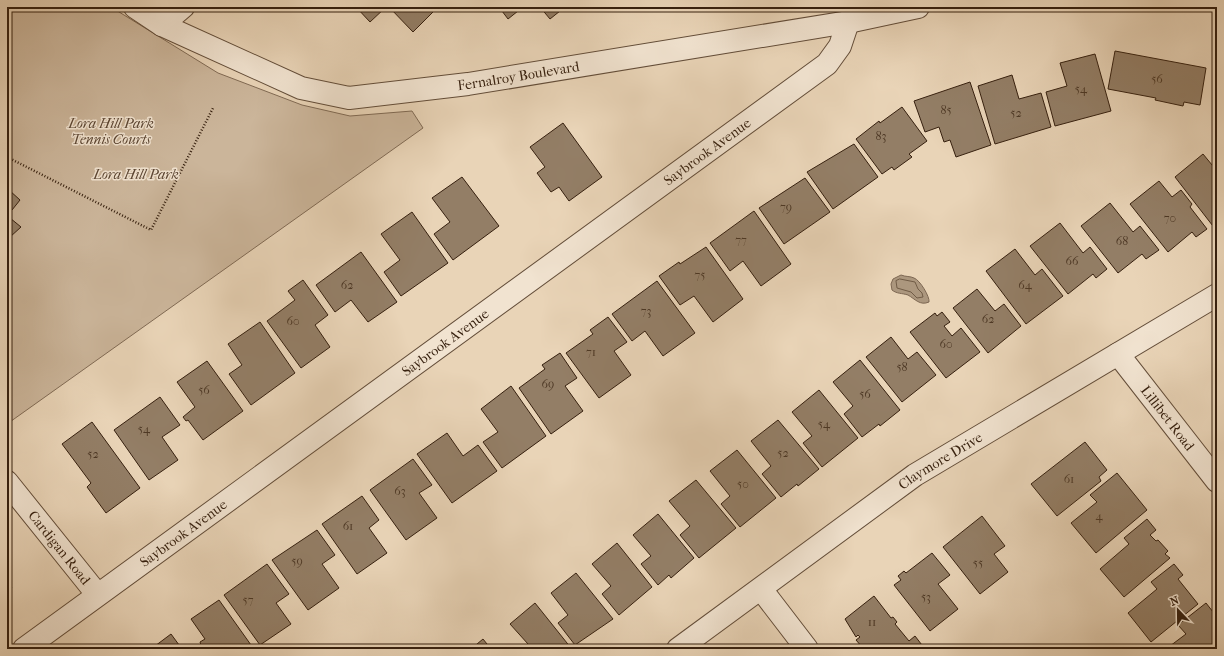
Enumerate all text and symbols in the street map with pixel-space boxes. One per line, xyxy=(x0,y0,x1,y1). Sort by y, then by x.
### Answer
street label: Fernalroy Boulevard xyxy=(457,57,581,94)
house number: 56 xyxy=(1151,72,1163,86)
house number: 54 xyxy=(1075,82,1088,96)
house number: 85 xyxy=(940,103,952,117)
house number: 52 xyxy=(1010,106,1022,120)
street label: Saybrook Avenue xyxy=(660,114,754,189)
park label: Lora Hill Park Tennis Courts xyxy=(67,115,154,148)
house number: 83 xyxy=(876,129,887,143)
park label: Lora Hill Park xyxy=(92,166,179,183)
house number: 79 xyxy=(780,200,792,214)
house number: 70 xyxy=(1164,211,1176,225)
house number: 77 xyxy=(735,233,747,247)
house number: 68 xyxy=(1116,234,1128,248)
house number: 66 xyxy=(1066,254,1079,268)
house number: 75 xyxy=(695,268,705,282)
house number: 62 xyxy=(341,278,353,292)
house number: 64 xyxy=(1018,278,1033,292)
house number: 73 xyxy=(641,304,651,318)
street label: Saybrook Avenue xyxy=(398,305,492,380)
house number: 62 xyxy=(982,312,994,326)
house number: 60 xyxy=(286,314,300,328)
house number: 60 xyxy=(939,337,953,351)
house number: 71 xyxy=(586,345,596,359)
house number: 58 xyxy=(896,360,908,374)
house number: 69 xyxy=(542,377,554,391)
street label: Lillibet Road xyxy=(1137,382,1199,454)
house number: 56 xyxy=(198,383,210,397)
house number: 56 xyxy=(859,387,871,401)
house number: 54 xyxy=(818,417,831,431)
house number: 54 xyxy=(138,422,151,436)
street label: Claymore Drive xyxy=(895,428,985,493)
house number: 52 xyxy=(777,446,789,460)
house number: 52 xyxy=(87,447,99,461)
house number: 61 xyxy=(1064,472,1074,486)
house number: 50 xyxy=(737,477,749,491)
house number: 63 xyxy=(394,484,406,498)
street label: Saybrook Avenue xyxy=(136,496,230,570)
street label: Cardigan Road xyxy=(25,507,95,588)
house number: 4 xyxy=(1095,509,1103,523)
house number: 61 xyxy=(343,519,353,533)
house number: 59 xyxy=(291,554,303,568)
house number: 55 xyxy=(973,556,983,570)
house number: 53 xyxy=(921,590,931,604)
north arrow xyxy=(1158,590,1198,630)
house number: 57 xyxy=(243,593,254,607)
text: N xyxy=(1168,593,1181,609)
house number: 11 xyxy=(868,615,876,629)

